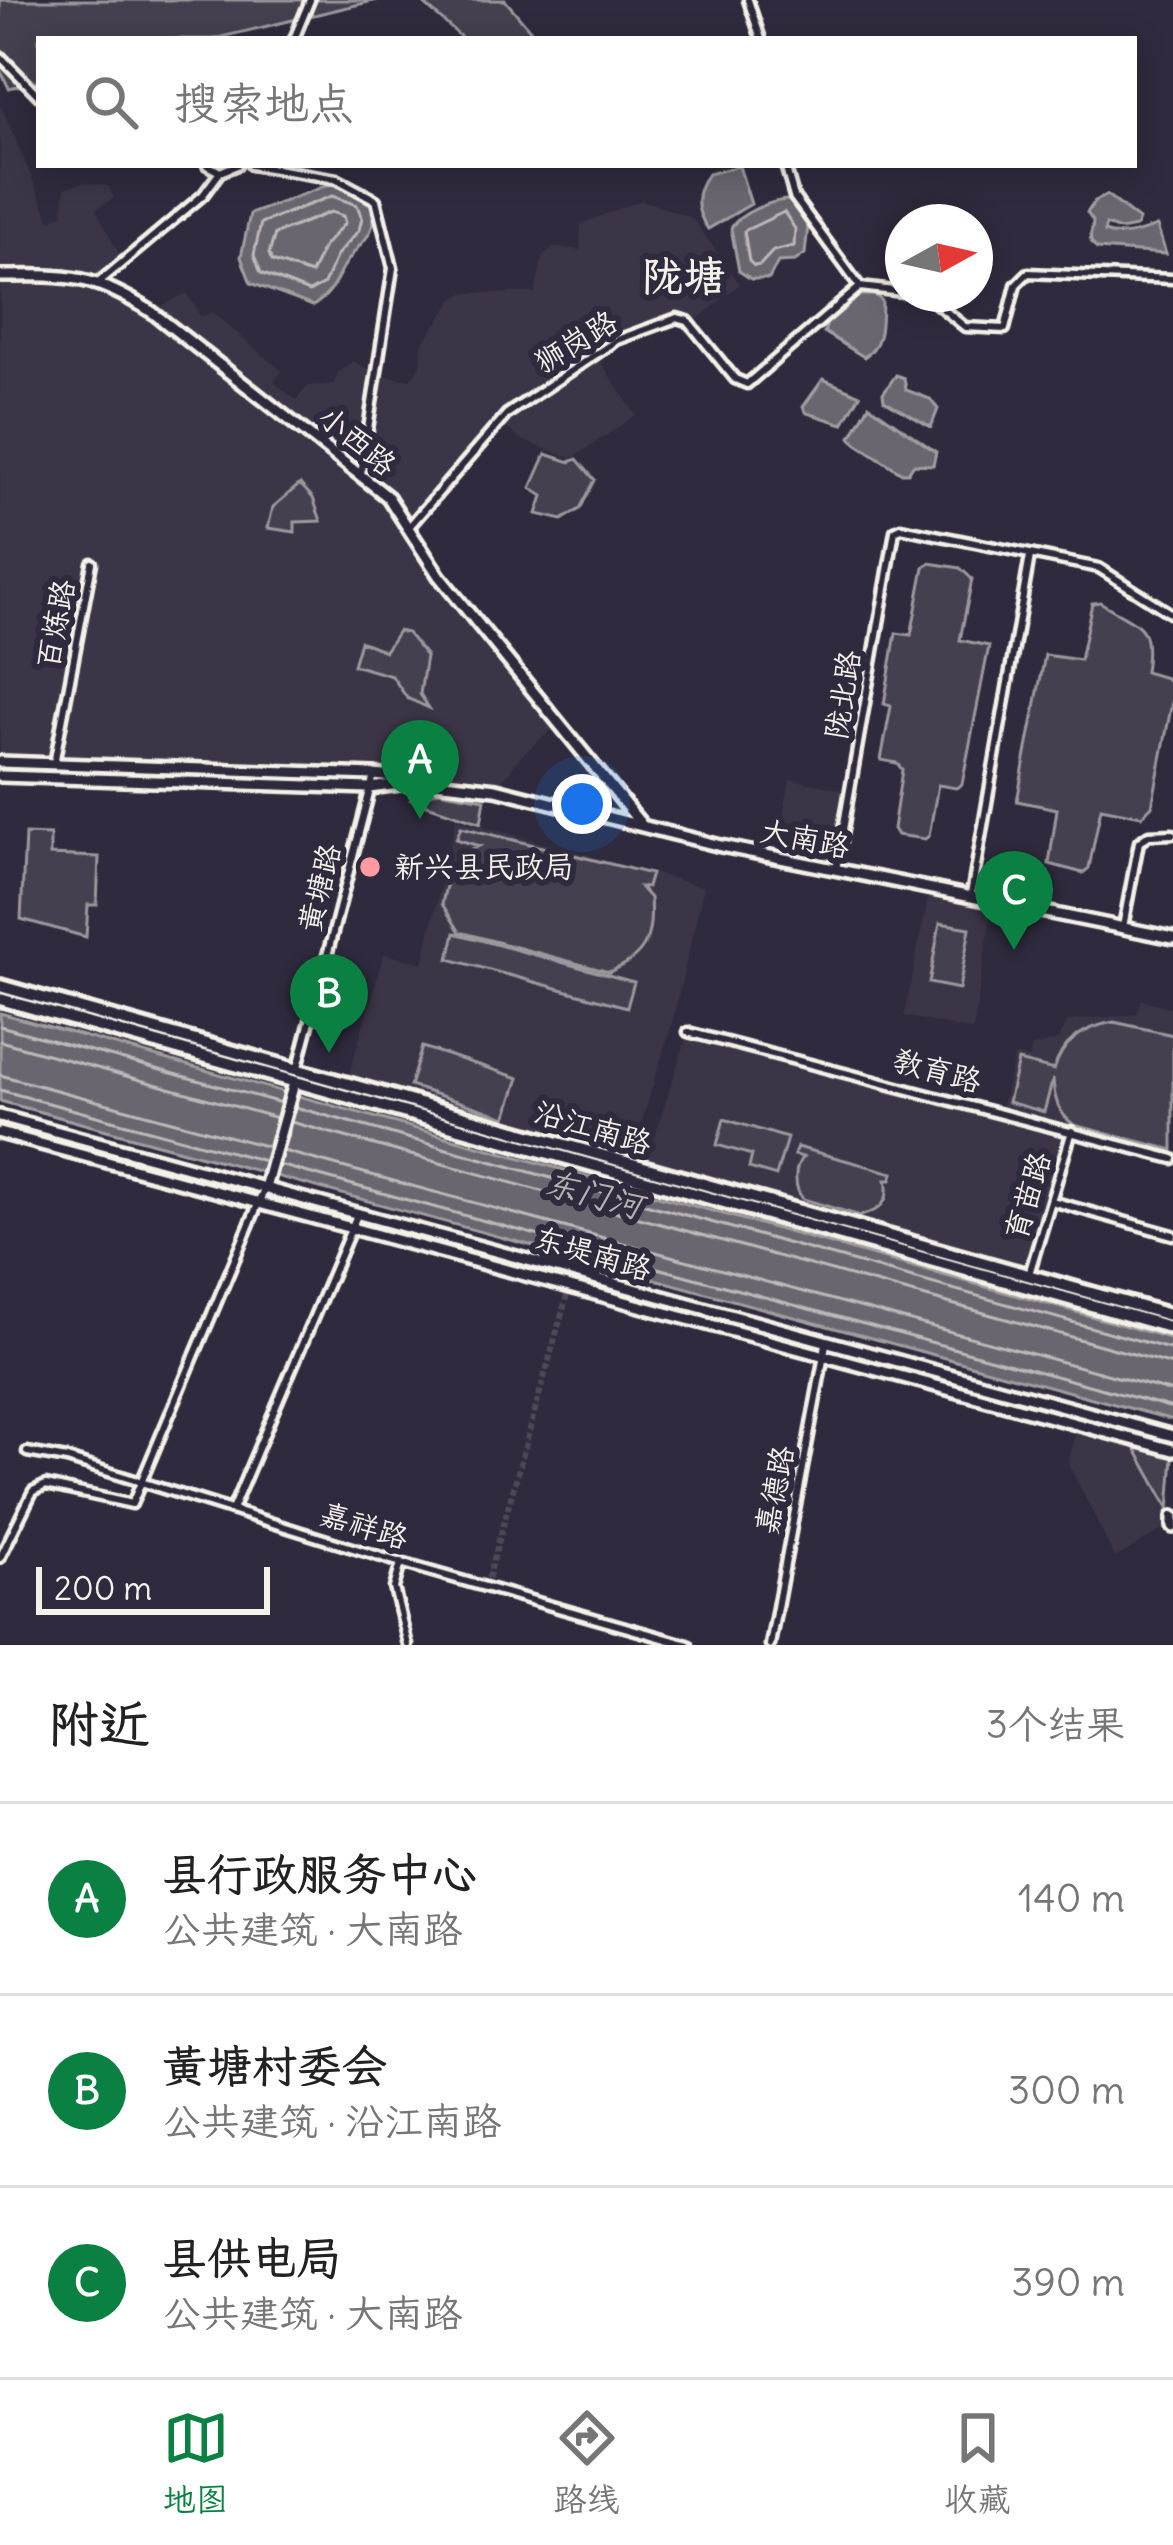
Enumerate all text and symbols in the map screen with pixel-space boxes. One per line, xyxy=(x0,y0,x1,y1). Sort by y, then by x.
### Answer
search box xyxy=(36,36,1137,168)
icon: search xyxy=(78,69,144,135)
text: 搜索地点 xyxy=(174,75,354,131)
north arrow xyxy=(885,204,993,312)
district label: 陇塘 xyxy=(641,250,725,302)
street label: 狮岗路 xyxy=(527,302,624,381)
street label: 小西路 xyxy=(311,397,405,483)
street label: 百炼路 xyxy=(28,576,82,672)
street label: 陇北路 xyxy=(816,647,868,742)
pin: A xyxy=(381,720,459,819)
your location xyxy=(552,774,612,834)
street label: 大南路 xyxy=(757,811,853,865)
street label: 黄塘路 xyxy=(290,839,348,936)
place label: 新兴县民政局 xyxy=(394,847,574,885)
pin: C xyxy=(975,851,1053,950)
marker: 新兴县民政局 xyxy=(357,854,383,880)
pin: B xyxy=(290,954,368,1053)
street label: 教育路 xyxy=(889,1040,986,1100)
street label: 沿江南路 xyxy=(530,1092,656,1162)
street label: 育苗路 xyxy=(996,1147,1058,1244)
water label: 东门河 xyxy=(541,1161,652,1228)
street label: 东堤南路 xyxy=(530,1218,656,1288)
street label: 嘉德路 xyxy=(747,1442,801,1538)
street label: 嘉祥路 xyxy=(316,1494,413,1556)
scale bar xyxy=(36,1561,270,1614)
text: 200 m xyxy=(54,1567,152,1609)
text: 附近 xyxy=(48,1692,150,1756)
text: 3个结果 xyxy=(986,1700,1125,1749)
text: 县行政服务中心 xyxy=(162,1846,477,1902)
text: A xyxy=(74,1874,100,1923)
text: 140 m xyxy=(1018,1874,1125,1923)
text: 公共建筑 · 大南路 xyxy=(162,1905,462,1954)
text: 黄塘村委会 xyxy=(162,2038,387,2094)
text: B xyxy=(74,2066,100,2115)
text: 300 m xyxy=(1008,2066,1125,2115)
text: 公共建筑 · 沿江南路 xyxy=(162,2097,501,2146)
text: 县供电局 xyxy=(162,2230,342,2286)
text: C xyxy=(74,2258,100,2307)
text: 390 m xyxy=(1011,2258,1125,2307)
text: 公共建筑 · 大南路 xyxy=(162,2289,462,2338)
tab: 地图 xyxy=(163,2405,229,2520)
tab: 路线 xyxy=(554,2405,620,2520)
tab: 收藏 xyxy=(945,2405,1011,2520)

